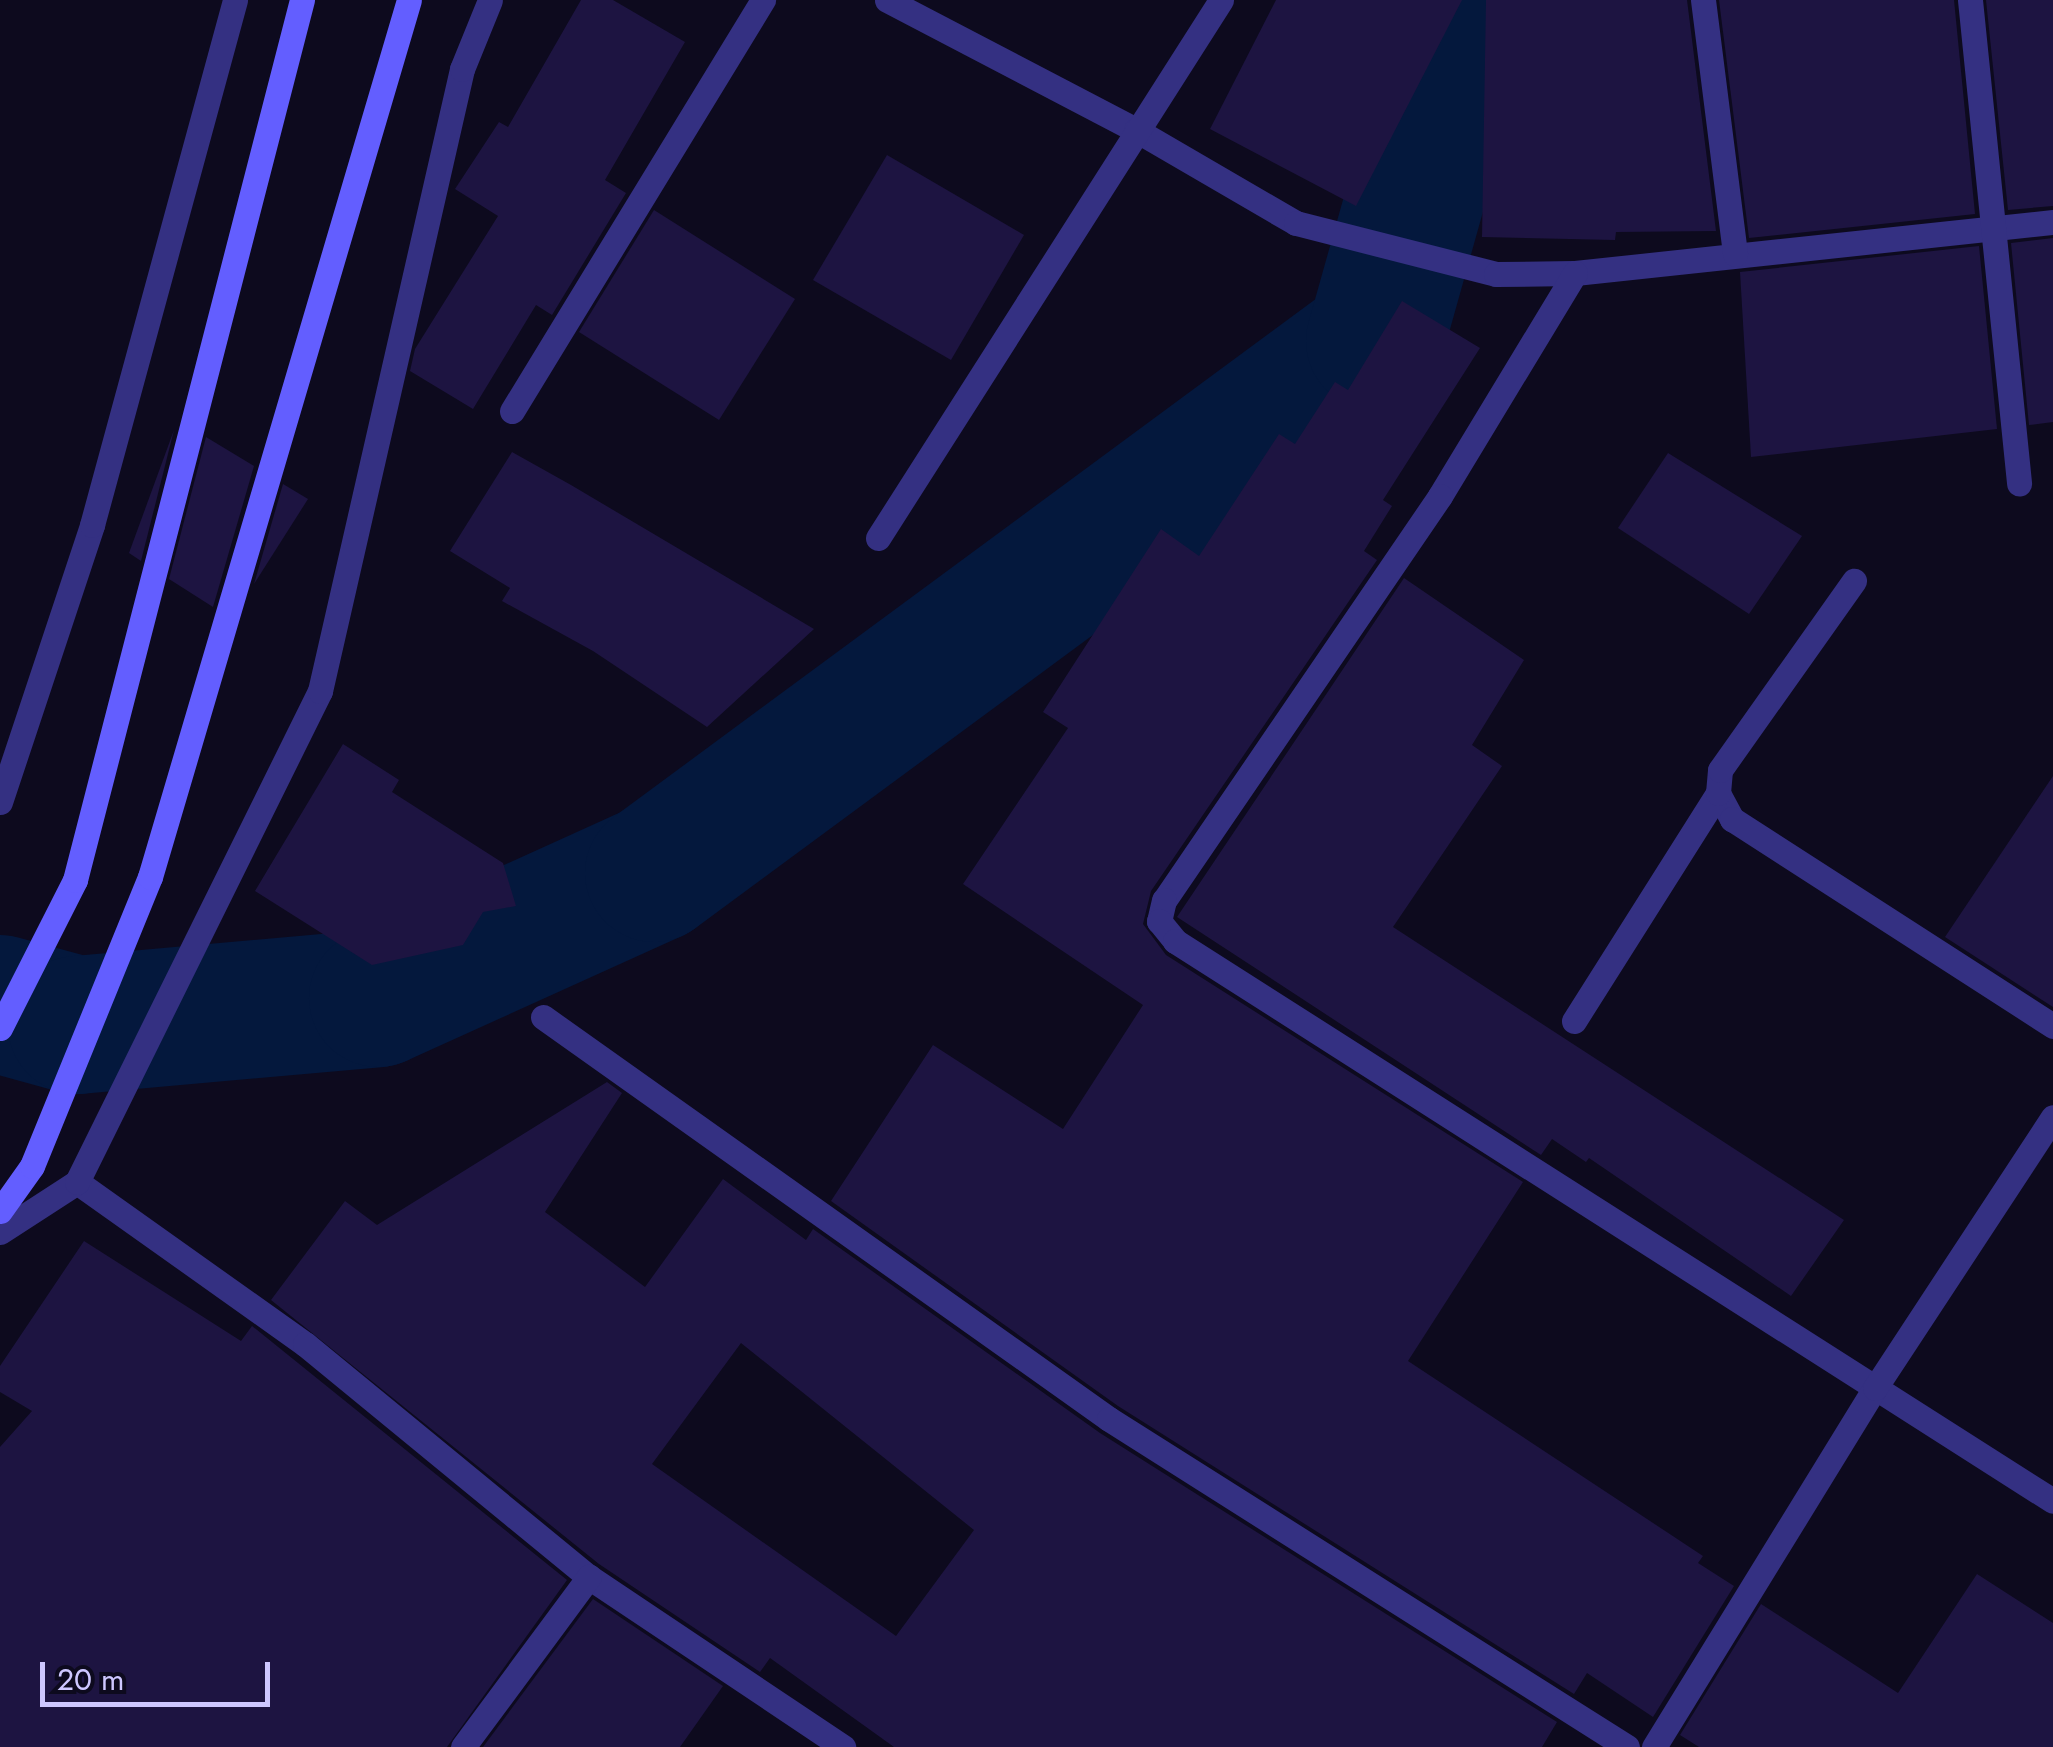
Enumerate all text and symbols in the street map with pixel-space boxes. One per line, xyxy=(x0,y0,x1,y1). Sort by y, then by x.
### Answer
scale bar xyxy=(45,1642,275,1704)
text: 20 m xyxy=(57,1658,124,1701)

